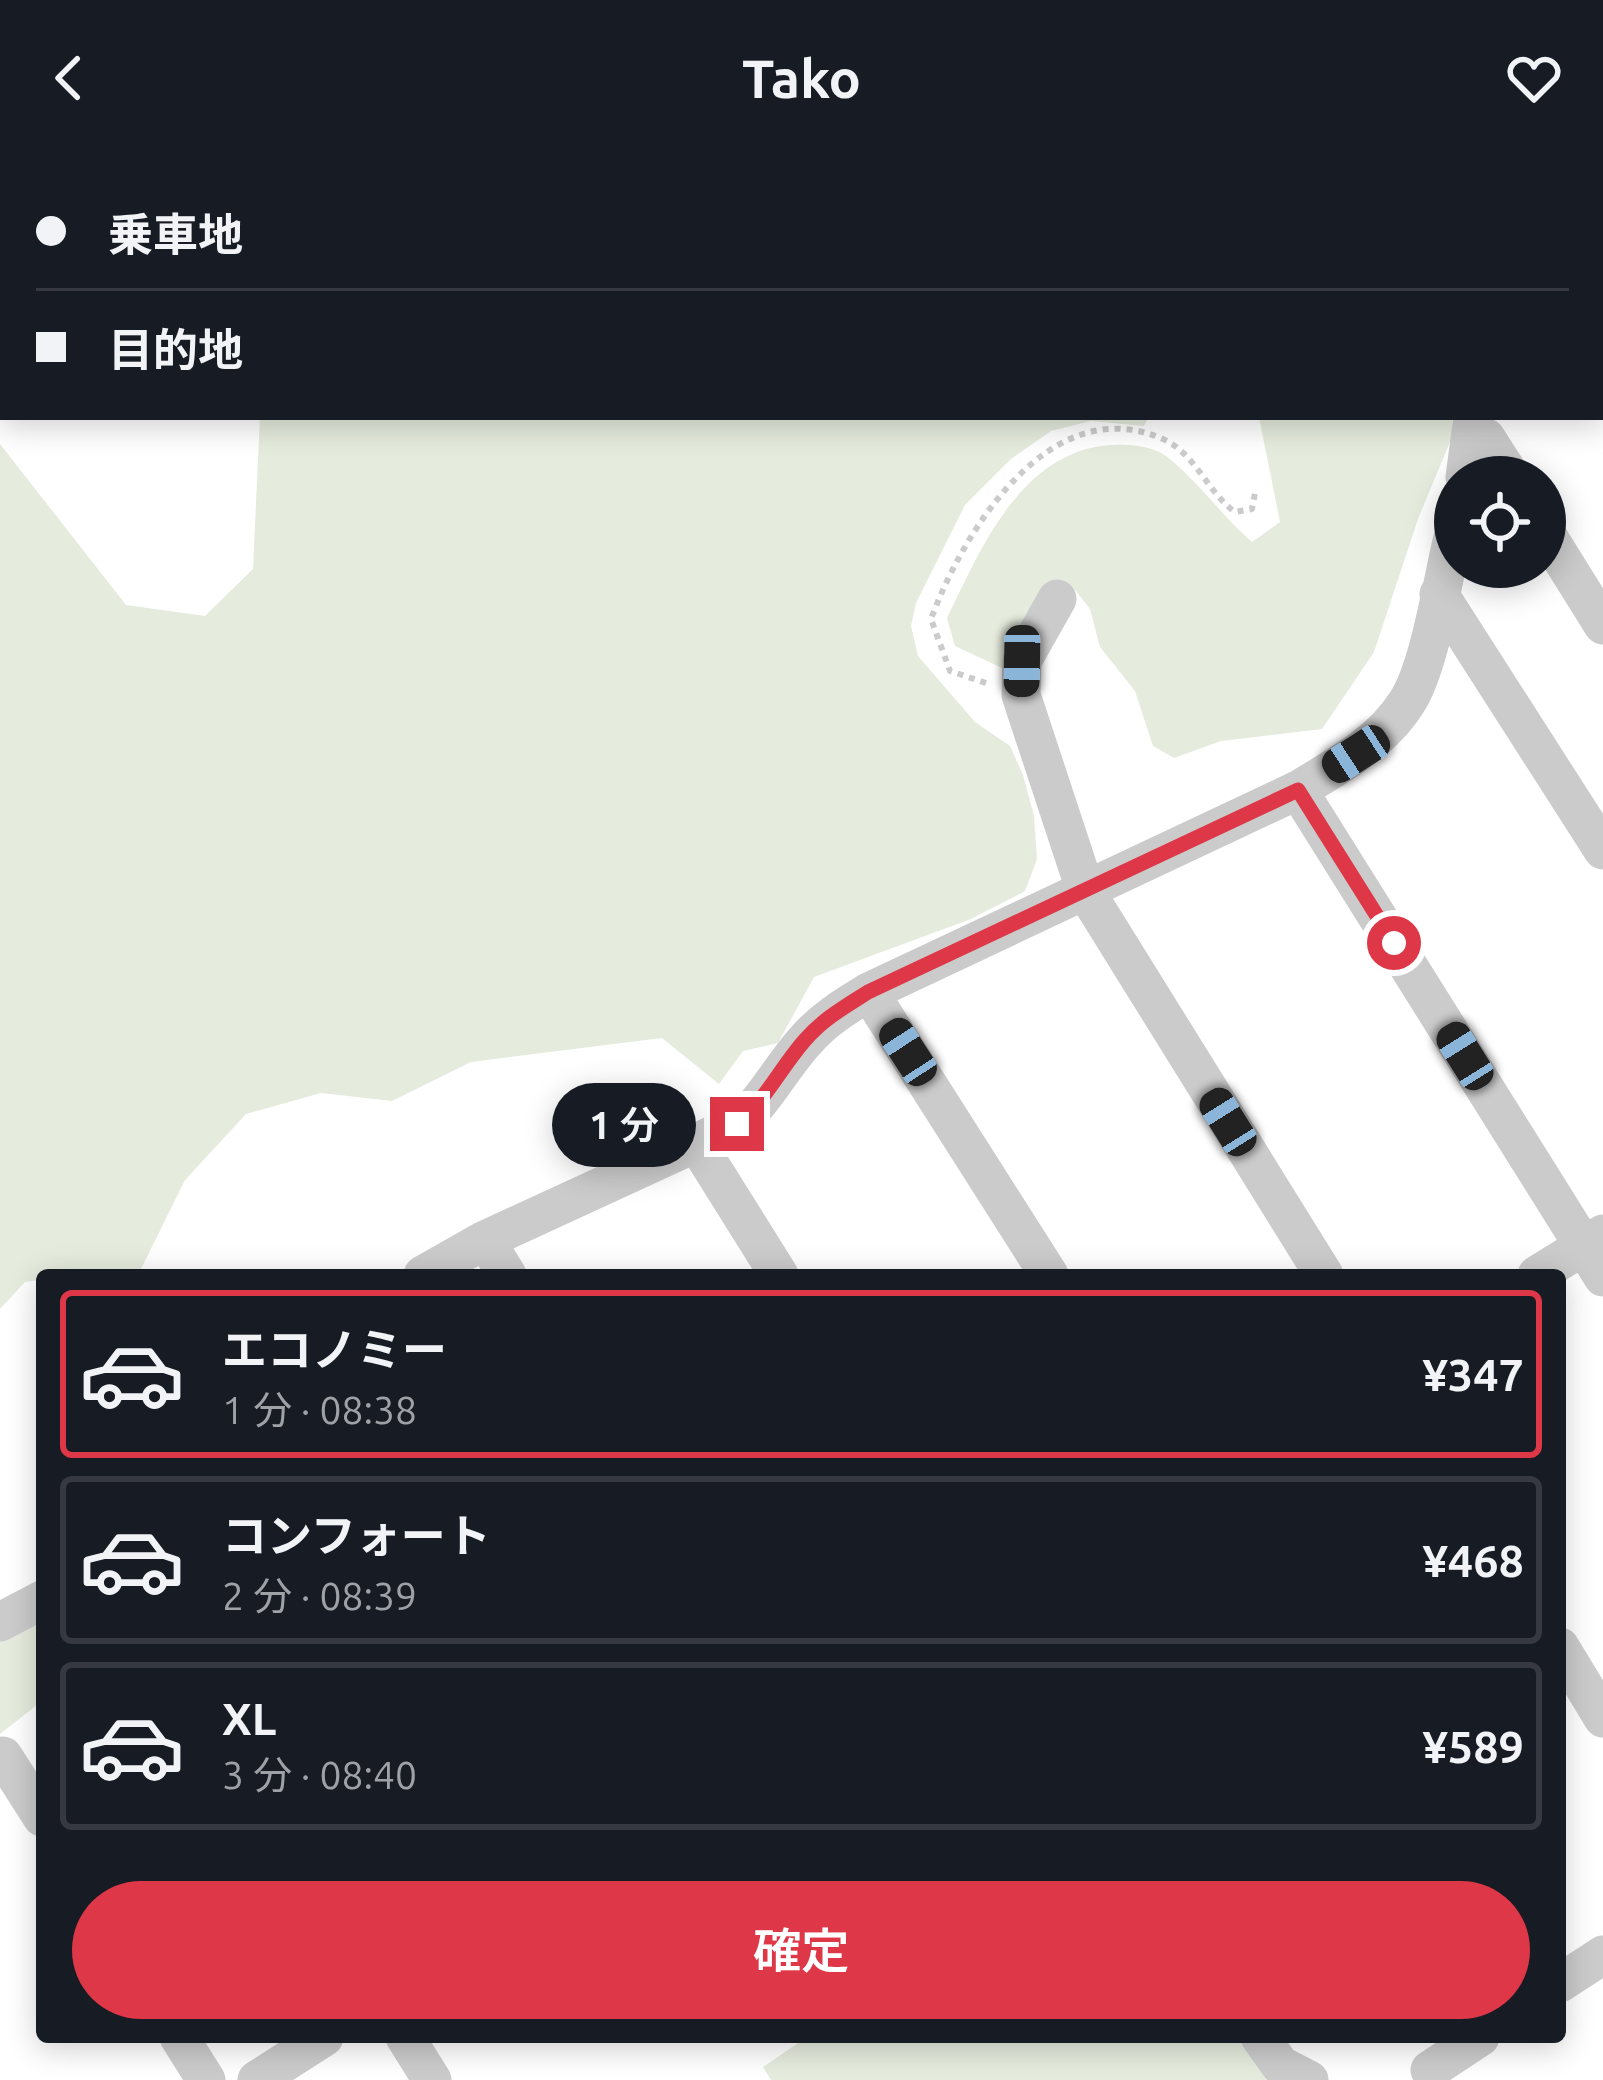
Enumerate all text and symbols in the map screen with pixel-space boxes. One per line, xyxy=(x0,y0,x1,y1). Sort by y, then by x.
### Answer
icon: back xyxy=(36,45,102,111)
icon: heart xyxy=(1501,45,1567,111)
text: Tako xyxy=(742,48,861,108)
text: 乗車地 xyxy=(108,209,243,260)
text: 目的地 xyxy=(108,324,243,375)
map controls xyxy=(1434,456,1566,588)
button: locate xyxy=(1434,456,1566,588)
car xyxy=(1003,625,1041,697)
car xyxy=(1316,719,1396,789)
route start xyxy=(1367,916,1421,970)
car xyxy=(873,1012,943,1092)
car xyxy=(1431,1016,1499,1096)
callout: 1 分 xyxy=(551,1082,695,1166)
car xyxy=(1194,1082,1262,1162)
route end xyxy=(710,1097,764,1151)
text: 1 分 xyxy=(589,1103,659,1146)
icon: car xyxy=(78,1320,186,1428)
text: エコノミー xyxy=(222,1324,447,1375)
text: ¥347 xyxy=(1422,1349,1524,1400)
text: 1 分 · 08:38 xyxy=(222,1388,417,1431)
icon: car xyxy=(78,1506,186,1614)
text: コンフォート xyxy=(222,1510,491,1561)
text: ¥468 xyxy=(1422,1535,1524,1586)
text: 2 分 · 08:39 xyxy=(222,1574,417,1617)
icon: car xyxy=(78,1692,186,1800)
text: XL xyxy=(222,1693,276,1744)
text: ¥589 xyxy=(1422,1721,1524,1772)
text: 3 分 · 08:40 xyxy=(222,1753,417,1796)
button: 確定 xyxy=(72,1881,1530,2019)

